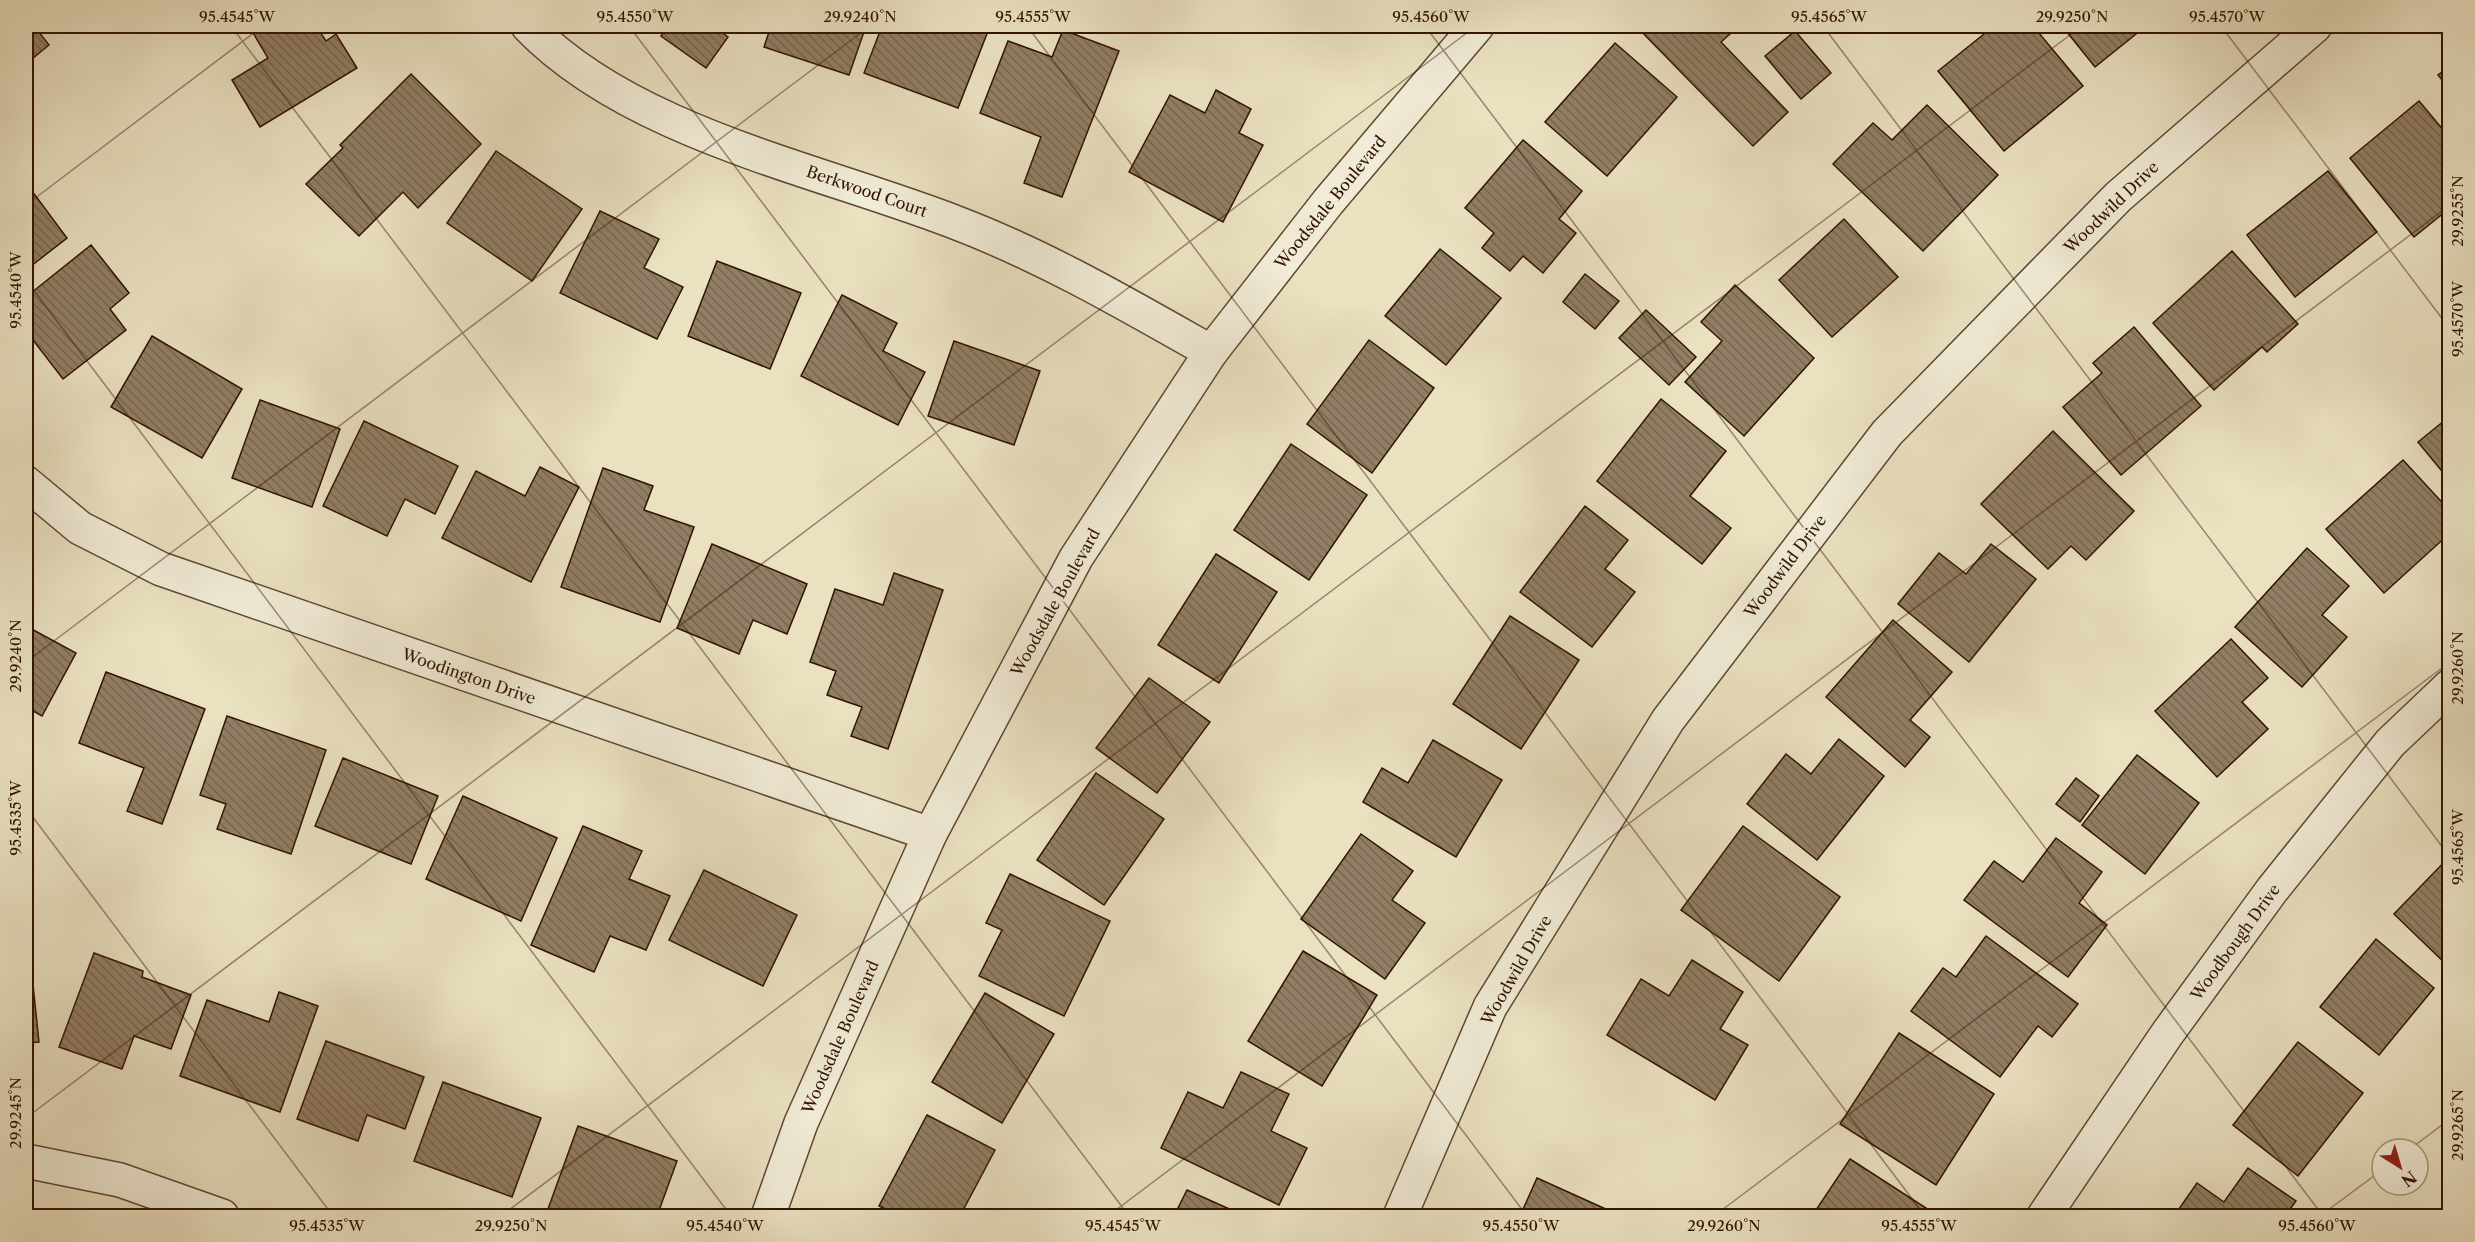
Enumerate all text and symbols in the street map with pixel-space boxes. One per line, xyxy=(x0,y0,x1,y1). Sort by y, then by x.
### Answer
text: 95.4545°W xyxy=(199,7,276,26)
text: 95.4550°W xyxy=(597,7,674,26)
text: 29.9240°N xyxy=(823,7,897,26)
text: 95.4555°W xyxy=(995,7,1071,26)
text: 95.4560°W xyxy=(1392,7,1470,26)
text: 95.4565°W xyxy=(1791,7,1868,26)
text: 29.9250°N xyxy=(2036,7,2108,26)
text: 95.4570°W xyxy=(2189,7,2266,26)
street label: Woodsdale Boulevard xyxy=(1269,131,1390,274)
street label: Woodwild Drive xyxy=(2059,157,2163,258)
street label: Berkwood Court xyxy=(804,161,930,221)
text: 29.9255°N xyxy=(2448,175,2467,247)
text: 95.4540°W xyxy=(6,251,25,329)
text: 95.4570°W xyxy=(2448,280,2467,357)
street label: Woodwild Drive xyxy=(1739,511,1830,622)
street label: Woodsdale Boulevard xyxy=(1006,524,1104,680)
text: 29.9240°N xyxy=(6,619,25,693)
text: 29.9260°N xyxy=(2448,631,2467,705)
street label: Woodington Drive xyxy=(399,643,539,708)
text: 95.4535°W xyxy=(6,780,25,856)
text: 95.4565°W xyxy=(2448,808,2467,885)
street label: Woodbough Drive xyxy=(2185,880,2284,1005)
street label: Woodwild Drive xyxy=(1476,911,1556,1029)
street label: Woodsdale Boulevard xyxy=(797,957,883,1118)
text: 29.9245°N xyxy=(6,1077,25,1149)
text: 29.9265°N xyxy=(2448,1089,2467,1161)
north arrow xyxy=(2370,1137,2430,1197)
text: N xyxy=(2397,1167,2421,1191)
text: 95.4535°W xyxy=(289,1216,365,1235)
text: 29.9250°N xyxy=(475,1216,547,1235)
text: 95.4540°W xyxy=(686,1216,764,1235)
text: 95.4545°W xyxy=(1085,1216,1162,1235)
text: 95.4550°W xyxy=(1483,1216,1560,1235)
text: 29.9260°N xyxy=(1687,1216,1761,1235)
text: 95.4555°W xyxy=(1881,1216,1957,1235)
text: 95.4560°W xyxy=(2278,1216,2356,1235)

